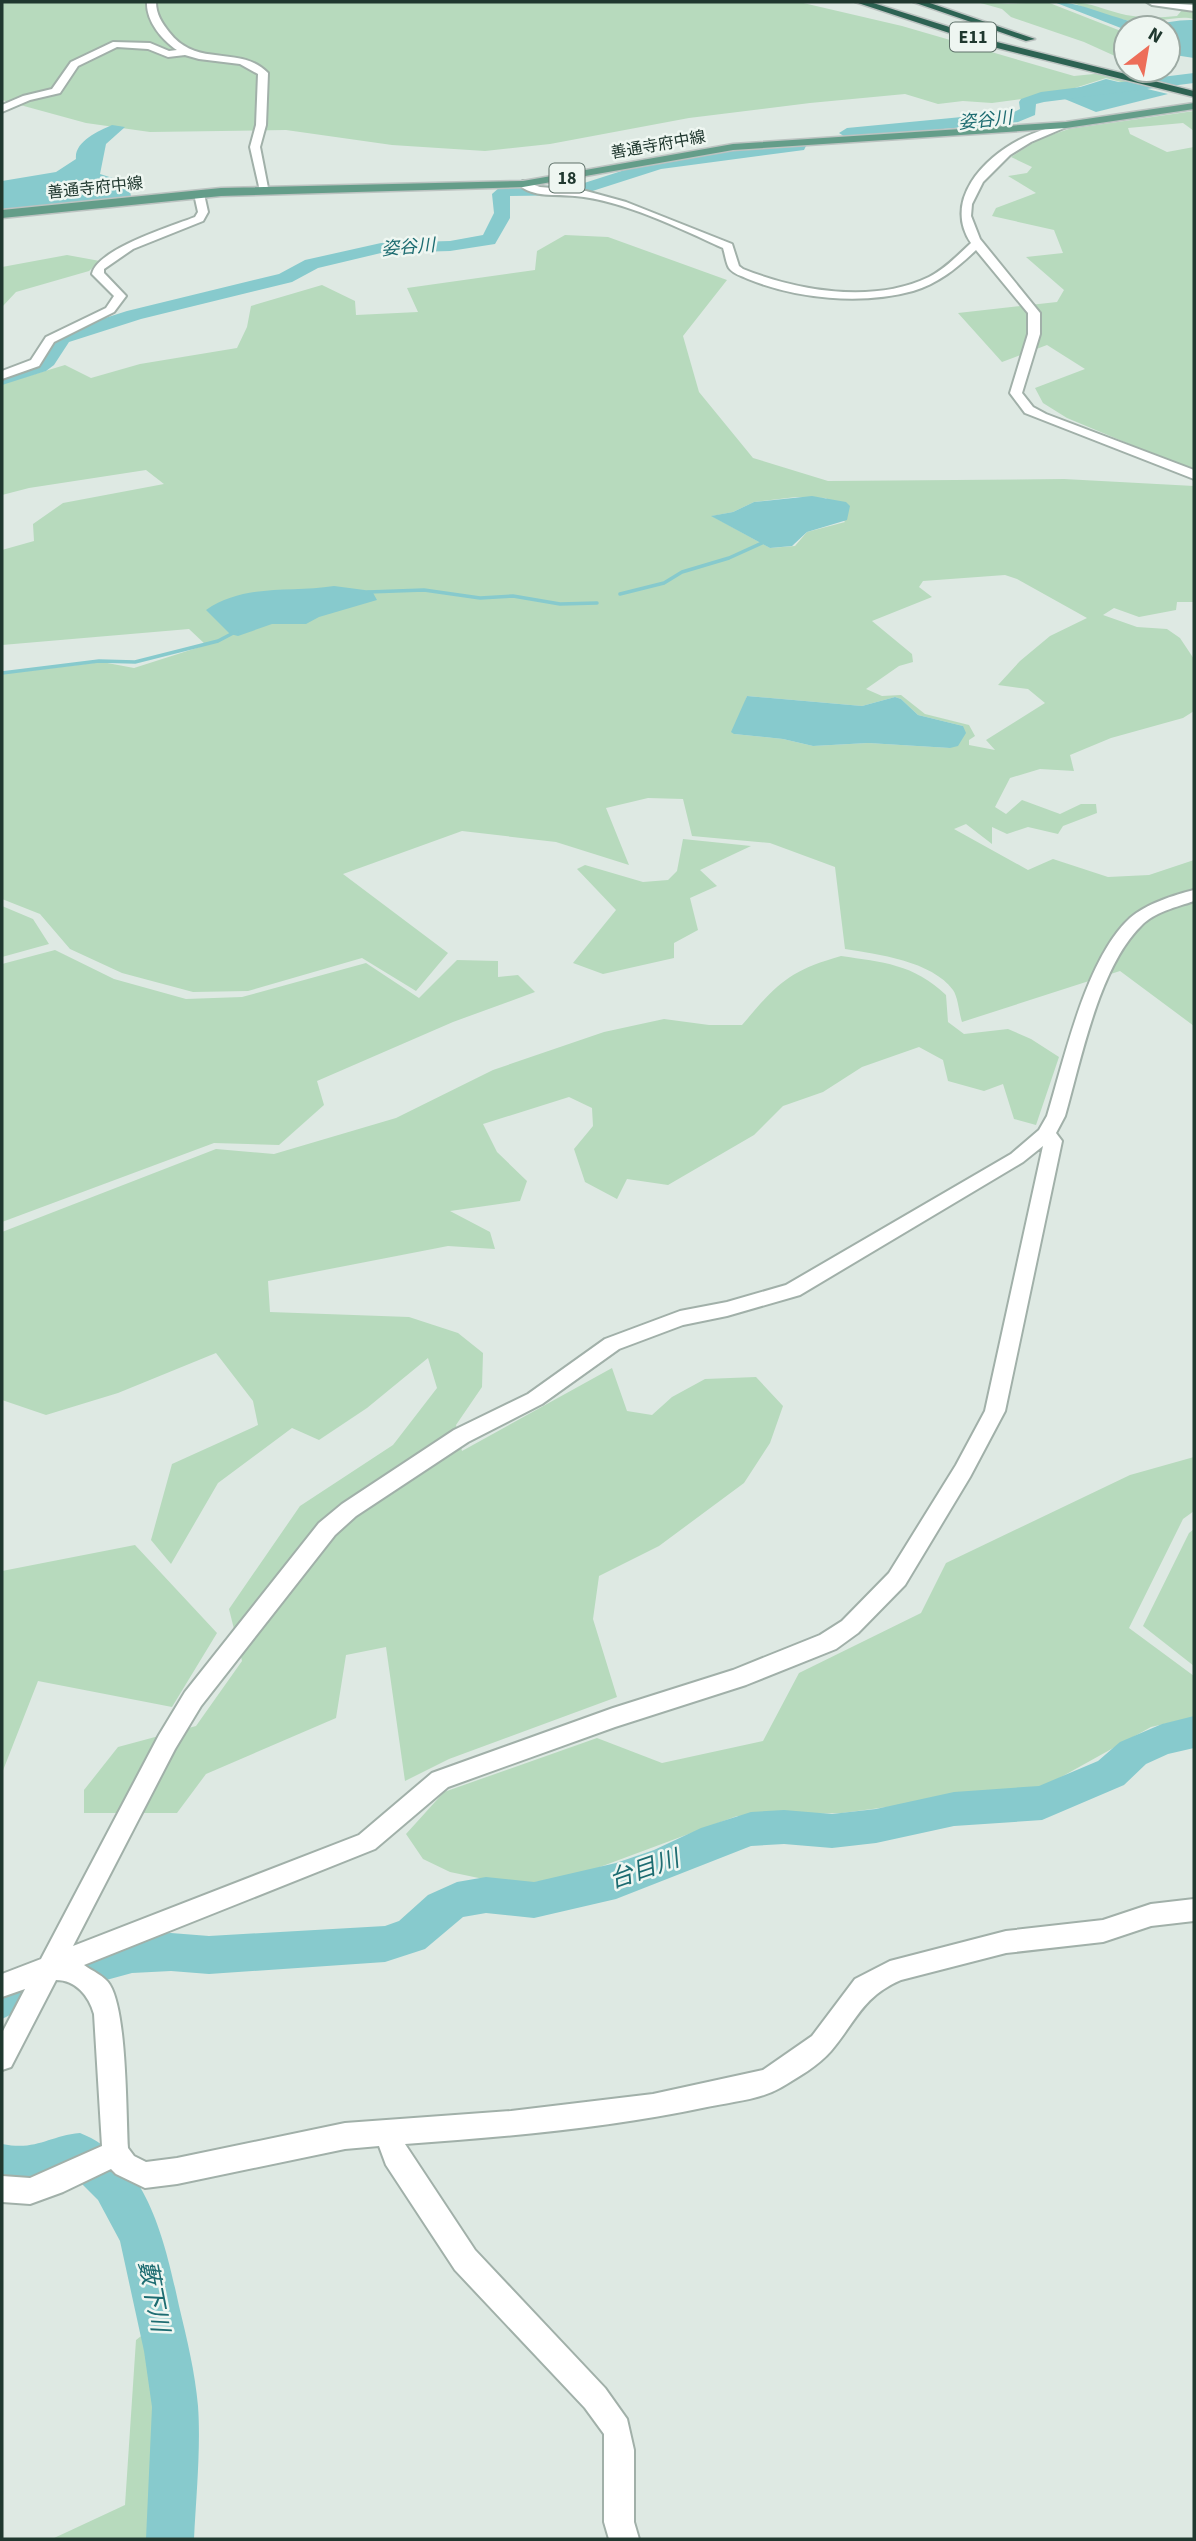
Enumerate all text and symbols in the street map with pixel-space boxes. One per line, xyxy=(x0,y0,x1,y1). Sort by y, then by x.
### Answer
north arrow xyxy=(1112,14,1182,84)
text: N xyxy=(1143,21,1167,51)
road number: E11 xyxy=(950,22,996,52)
water label: 姿谷川 xyxy=(957,105,1015,136)
street label: 善通寺府中線 xyxy=(609,126,707,164)
road number: 18 xyxy=(550,163,584,192)
street label: 善通寺府中線 xyxy=(46,172,144,204)
water label: 姿谷川 xyxy=(380,233,438,262)
water label: 台目川 xyxy=(604,1840,687,1898)
water label: 藪下川 xyxy=(129,2257,178,2338)

